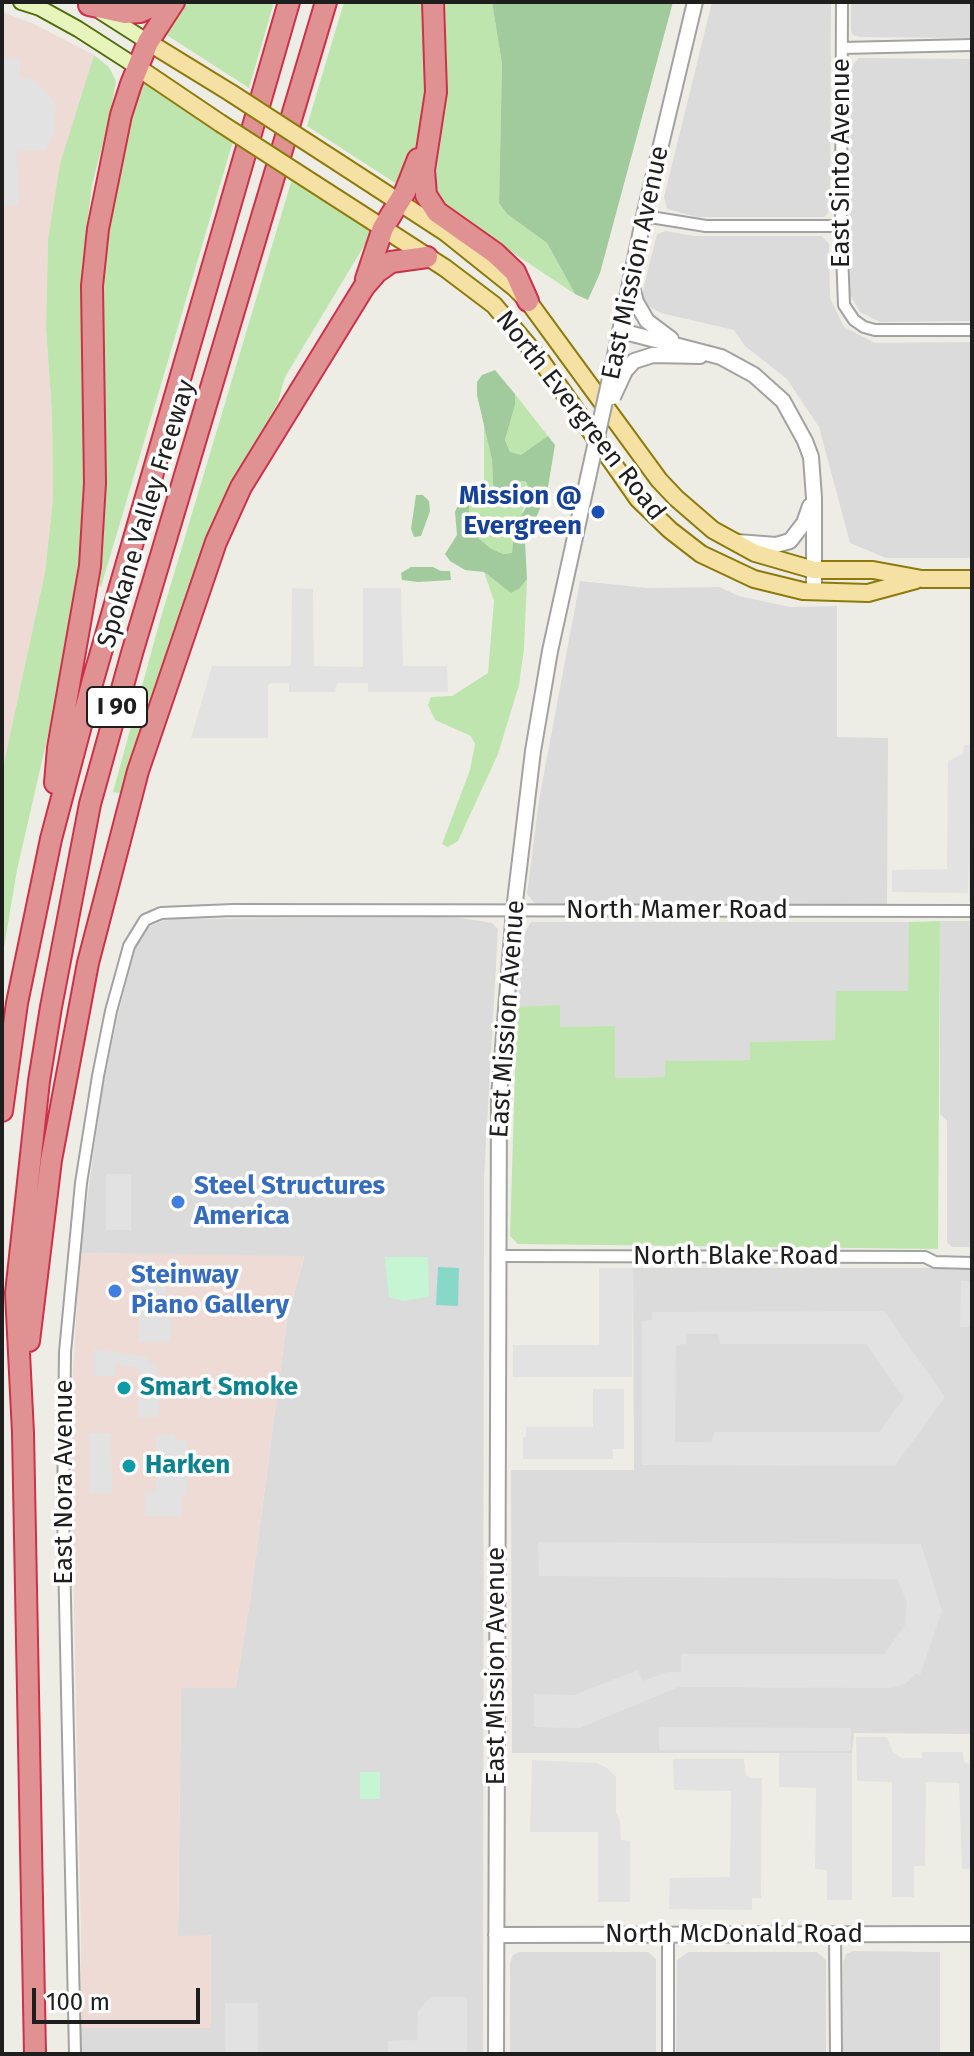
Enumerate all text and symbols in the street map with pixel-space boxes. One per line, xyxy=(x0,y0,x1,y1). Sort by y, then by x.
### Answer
street label: East Sinto Avenue xyxy=(826,58,858,268)
street label: East Mission Avenue xyxy=(596,143,676,383)
street label: North Evergreen Road xyxy=(488,305,672,527)
street label: Spokane Valley Freeway xyxy=(91,376,203,652)
place label: Mission @ Evergreen xyxy=(459,481,582,542)
marker: Mission @ Evergreen xyxy=(589,503,607,521)
road number: I 90 xyxy=(87,687,147,727)
street label: North Mamer Road xyxy=(566,895,788,927)
street label: East Mission Avenue xyxy=(484,899,532,1139)
place label: Steel Structures America xyxy=(194,1171,385,1232)
marker: Steel Structures America xyxy=(169,1193,187,1211)
street label: North Blake Road xyxy=(633,1241,839,1273)
place label: Steinway Piano Gallery xyxy=(131,1260,289,1322)
marker: Steinway Piano Gallery xyxy=(106,1282,124,1300)
place label: Smart Smoke xyxy=(140,1372,298,1404)
street label: East Nora Avenue xyxy=(49,1379,81,1585)
marker: Smart Smoke xyxy=(115,1379,133,1397)
place label: Harken xyxy=(145,1450,230,1482)
marker: Harken xyxy=(120,1457,138,1475)
street label: East Mission Avenue xyxy=(481,1547,513,1785)
street label: North McDonald Road xyxy=(605,1919,863,1951)
scale bar xyxy=(36,1972,204,2022)
text: 100 m xyxy=(46,1988,110,2016)

